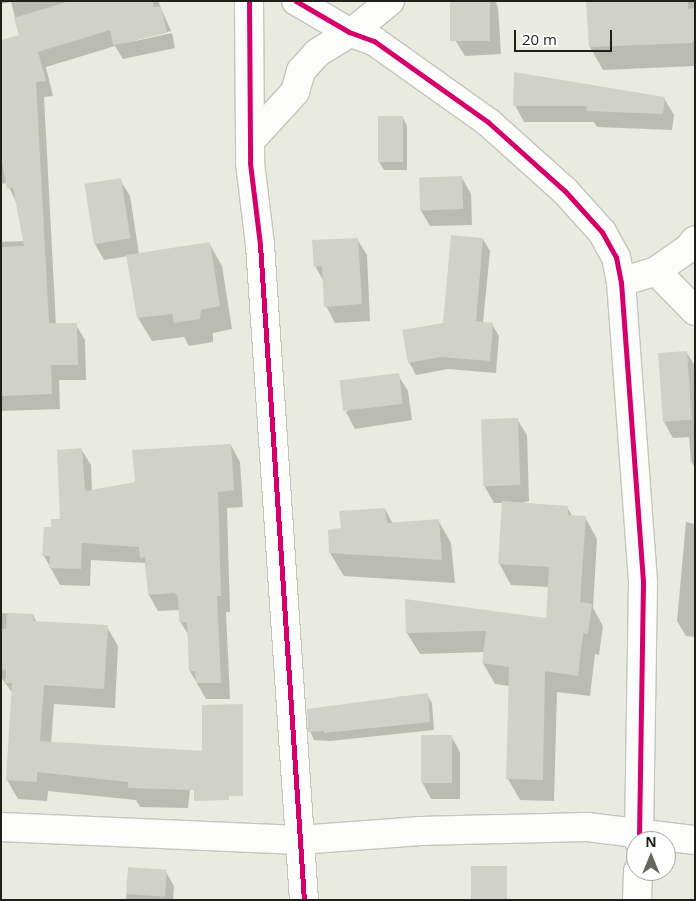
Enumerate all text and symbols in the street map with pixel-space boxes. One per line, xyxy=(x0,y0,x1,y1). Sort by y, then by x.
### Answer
scale bar xyxy=(516,20,614,52)
text: 20 m xyxy=(522,29,557,49)
north arrow xyxy=(626,831,676,881)
text: N xyxy=(645,832,657,851)

